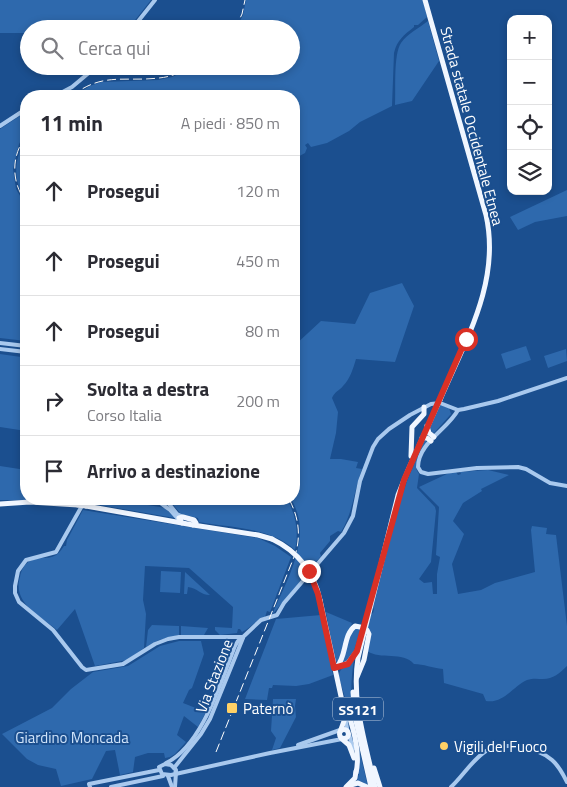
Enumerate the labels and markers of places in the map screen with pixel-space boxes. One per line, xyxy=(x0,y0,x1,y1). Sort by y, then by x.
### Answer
place label: Paternò xyxy=(243,697,293,720)
marker: Paternò xyxy=(225,701,239,715)
place label: Vigili del Fuoco xyxy=(454,735,547,758)
marker: Vigili del Fuoco xyxy=(438,740,450,752)

